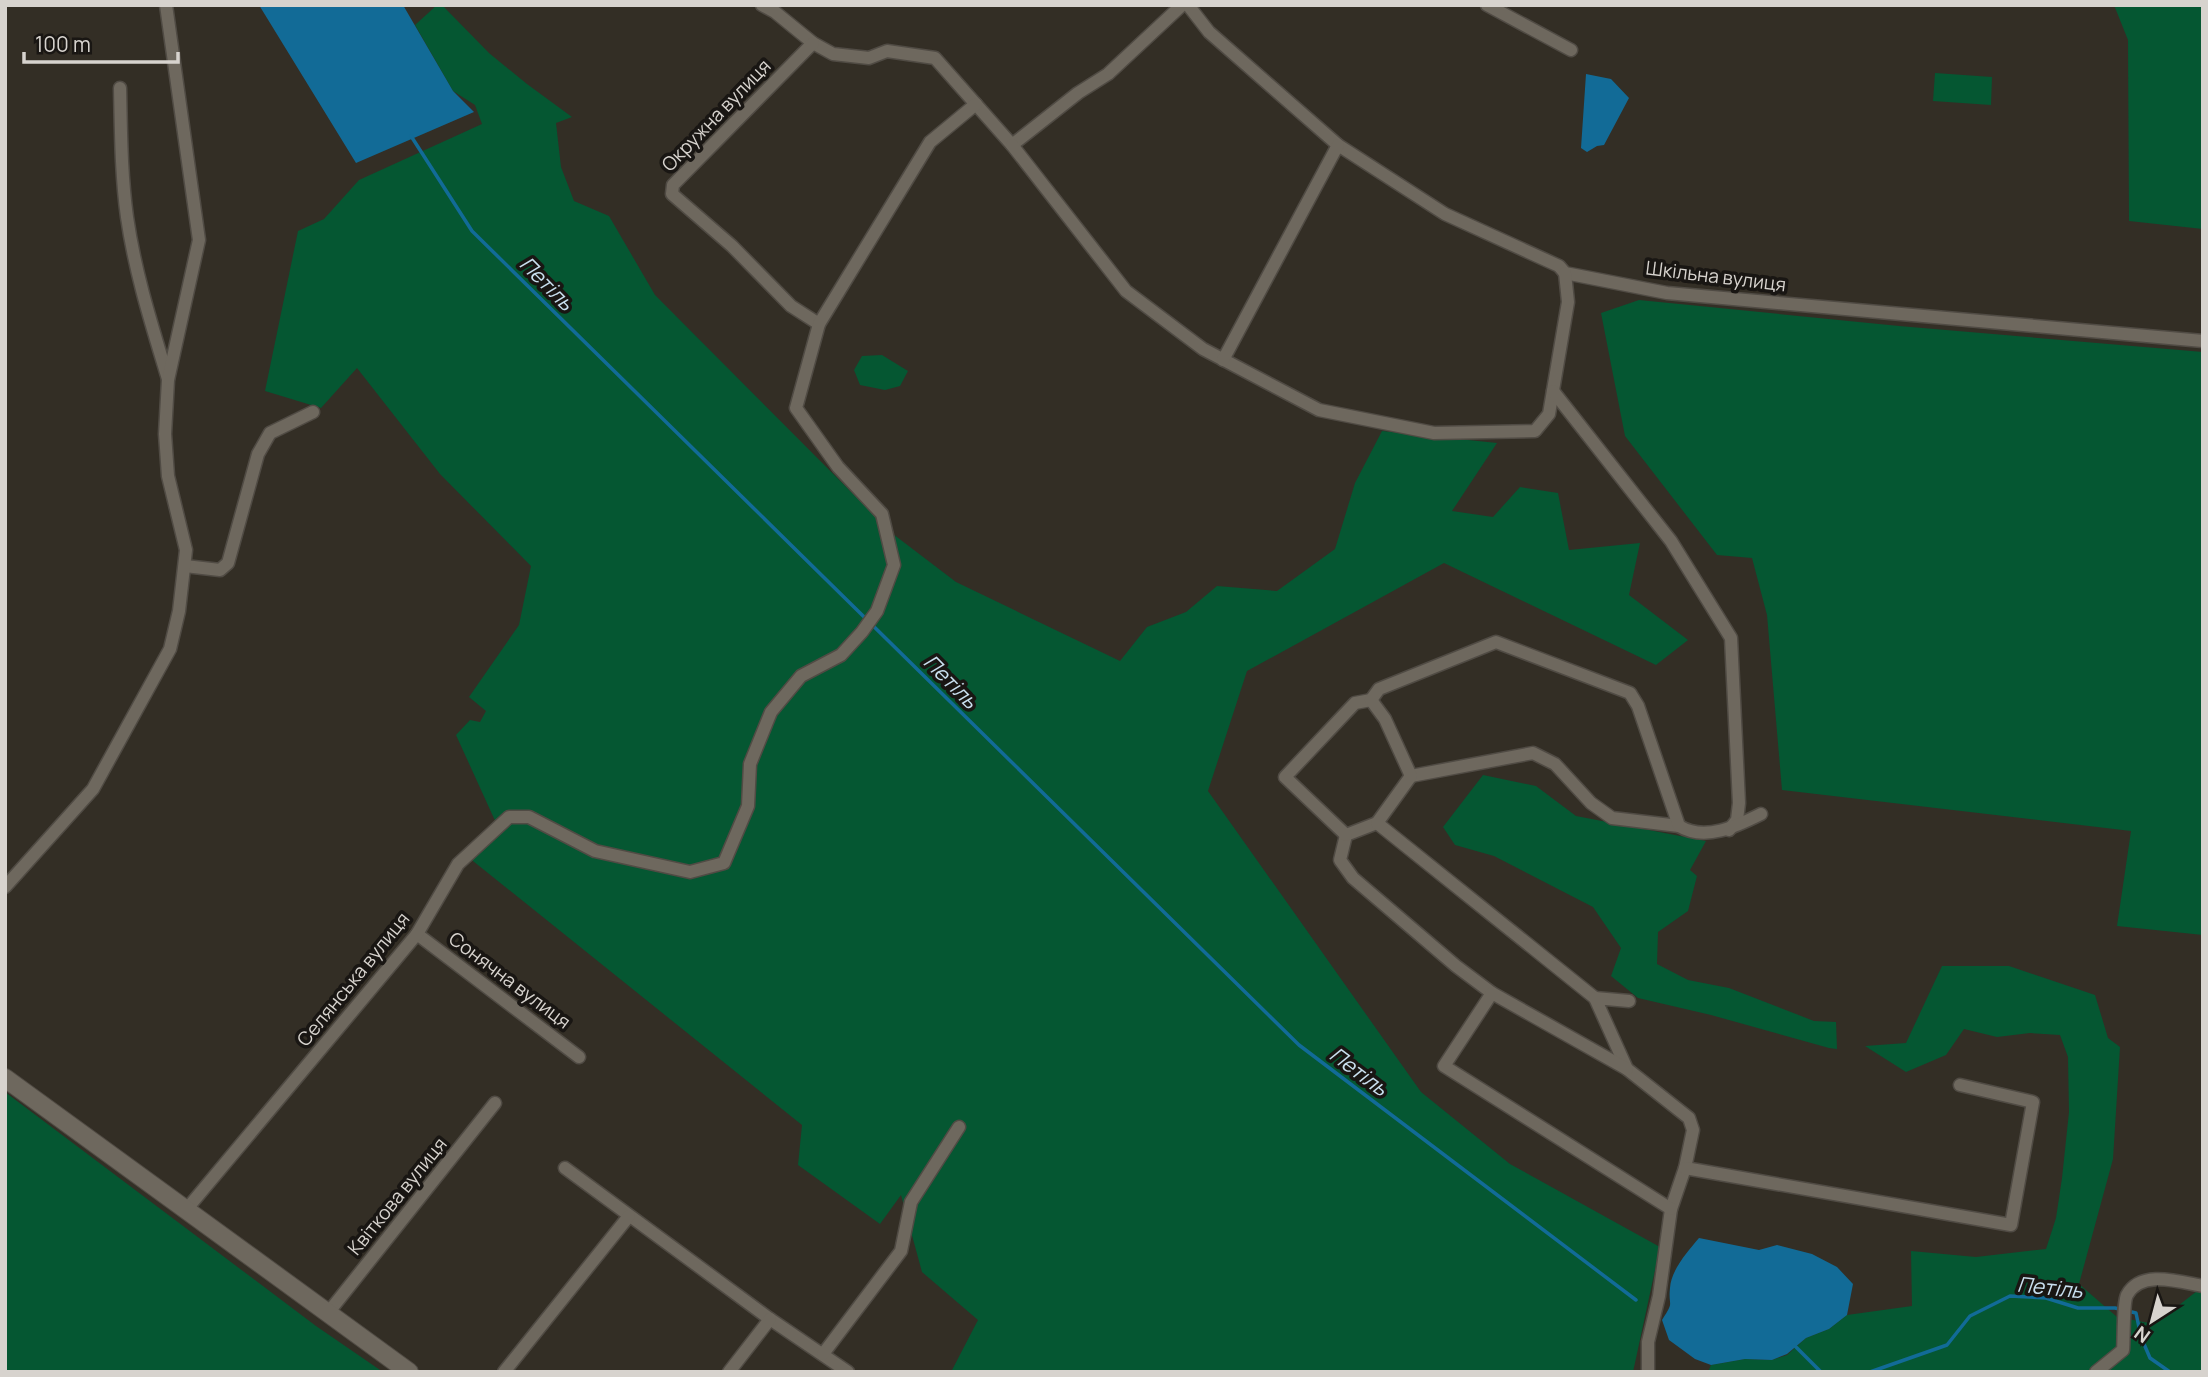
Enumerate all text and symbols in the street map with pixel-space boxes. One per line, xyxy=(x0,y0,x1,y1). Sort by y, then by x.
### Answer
scale bar xyxy=(24,21,178,65)
text: 100 m xyxy=(35,30,91,58)
street label: Окружна вулиця xyxy=(656,53,776,177)
water label: Петіль xyxy=(514,250,581,317)
street label: Шкільна вулиця xyxy=(1644,254,1788,298)
water label: Петіль xyxy=(918,648,985,715)
street label: Селянська вулиця xyxy=(291,906,415,1052)
street label: Сонячна вулиця xyxy=(444,926,576,1034)
water label: Петіль xyxy=(1324,1040,1394,1102)
street label: Квіткова вулиця xyxy=(341,1132,453,1260)
water label: Петіль xyxy=(2016,1270,2085,1304)
north arrow xyxy=(2117,1286,2187,1356)
text: N xyxy=(2129,1320,2155,1349)

